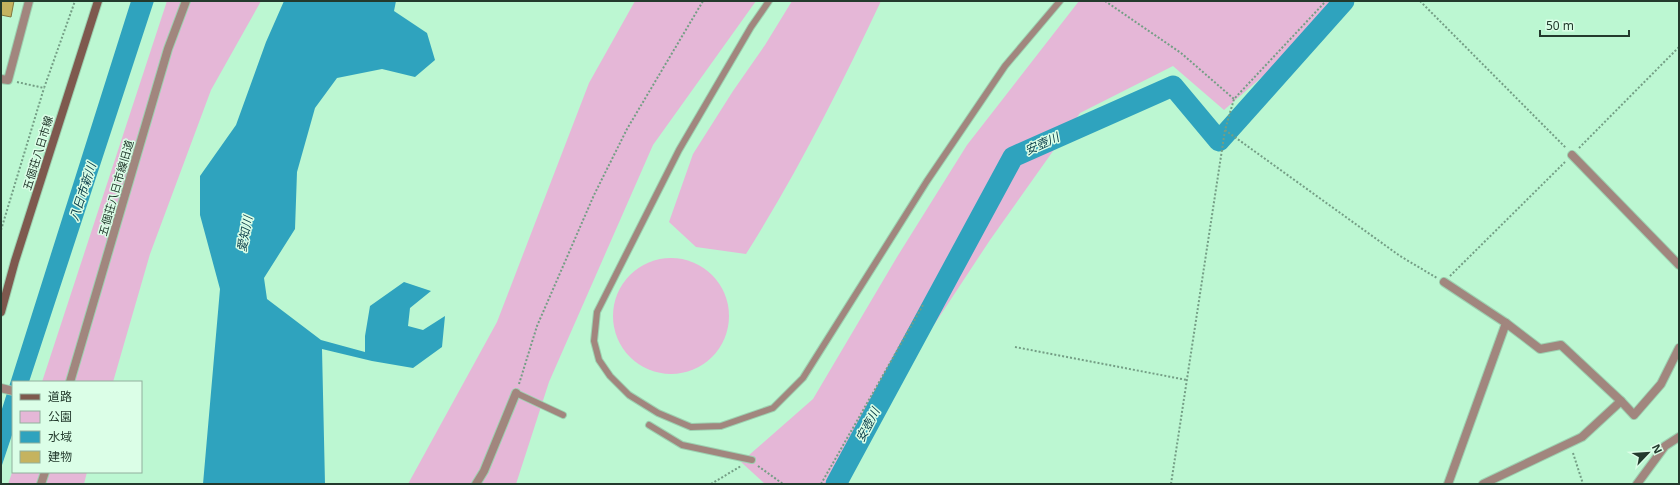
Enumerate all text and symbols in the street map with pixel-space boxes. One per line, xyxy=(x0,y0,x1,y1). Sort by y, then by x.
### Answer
scale bar xyxy=(1540,12,1629,38)
text: 50 m xyxy=(1546,17,1574,34)
street label: 五個荘八日市線 xyxy=(19,114,56,192)
water label: 安壺川 xyxy=(1022,128,1064,159)
street label: 五個荘八日市線旧道 xyxy=(95,138,136,238)
water label: 八日市新川 xyxy=(65,159,100,223)
water label: 愛知川 xyxy=(233,213,257,253)
legend xyxy=(12,381,142,473)
text: 道路 xyxy=(48,388,72,405)
water label: 安壺川 xyxy=(852,403,884,445)
text: 公園 xyxy=(48,408,72,425)
text: 水域 xyxy=(48,428,72,445)
north arrow xyxy=(1628,433,1668,473)
text: N xyxy=(1649,441,1666,456)
text: 建物 xyxy=(48,448,72,465)

